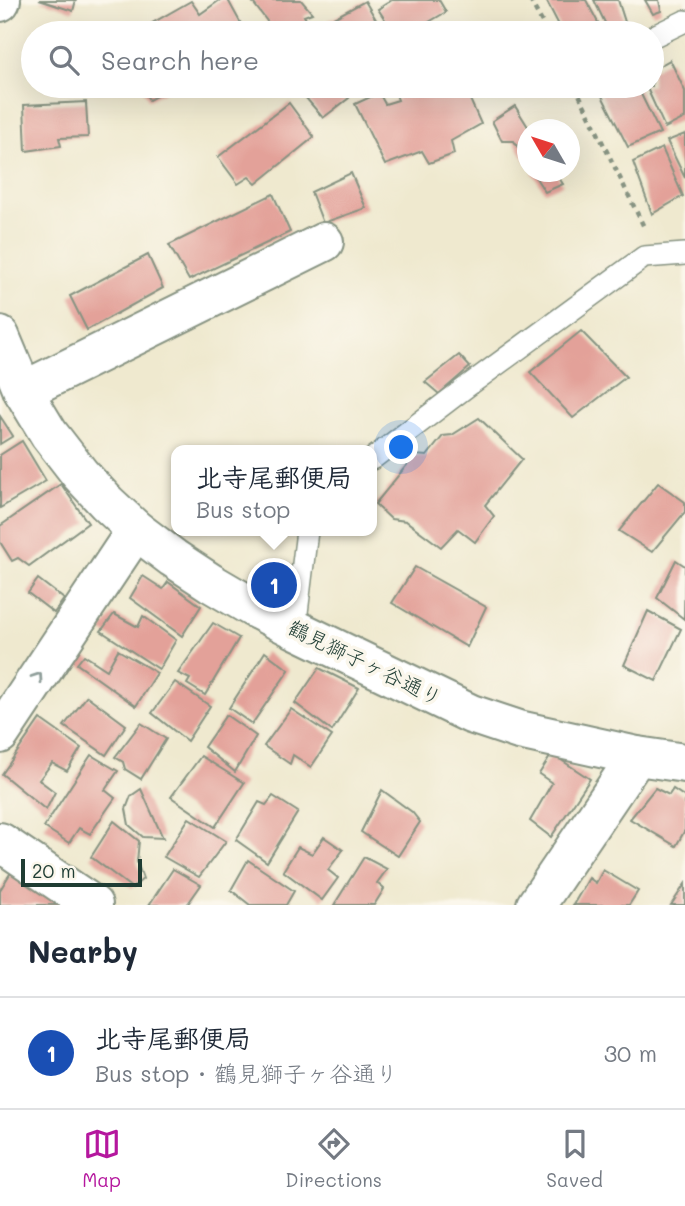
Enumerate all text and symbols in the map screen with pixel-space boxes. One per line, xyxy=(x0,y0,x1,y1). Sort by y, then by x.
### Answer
search box xyxy=(21,21,664,98)
icon: search xyxy=(45,41,83,79)
text: Search here xyxy=(101,43,259,77)
north arrow xyxy=(517,119,580,182)
your location xyxy=(384,430,418,464)
popup xyxy=(171,445,377,536)
text: 北寺尾郵便局 xyxy=(196,460,352,494)
text: Bus stop xyxy=(196,494,291,524)
pin: 1 xyxy=(251,559,297,611)
street label: 鶴見獅子ヶ谷通り xyxy=(284,613,447,711)
one-way arrow xyxy=(30,672,42,685)
scale bar xyxy=(21,856,142,888)
text: 20 m xyxy=(32,858,76,883)
text: Nearby xyxy=(28,931,138,971)
text: 北寺尾郵便局 xyxy=(95,1021,251,1055)
text: 1 xyxy=(46,1038,56,1068)
text: 30 m xyxy=(604,1038,657,1068)
text: Bus stop · 鶴見獅子ヶ谷通り xyxy=(95,1058,398,1088)
tab: Map xyxy=(82,1125,121,1192)
tab: Directions xyxy=(285,1125,382,1192)
tab: Saved xyxy=(546,1125,603,1192)

